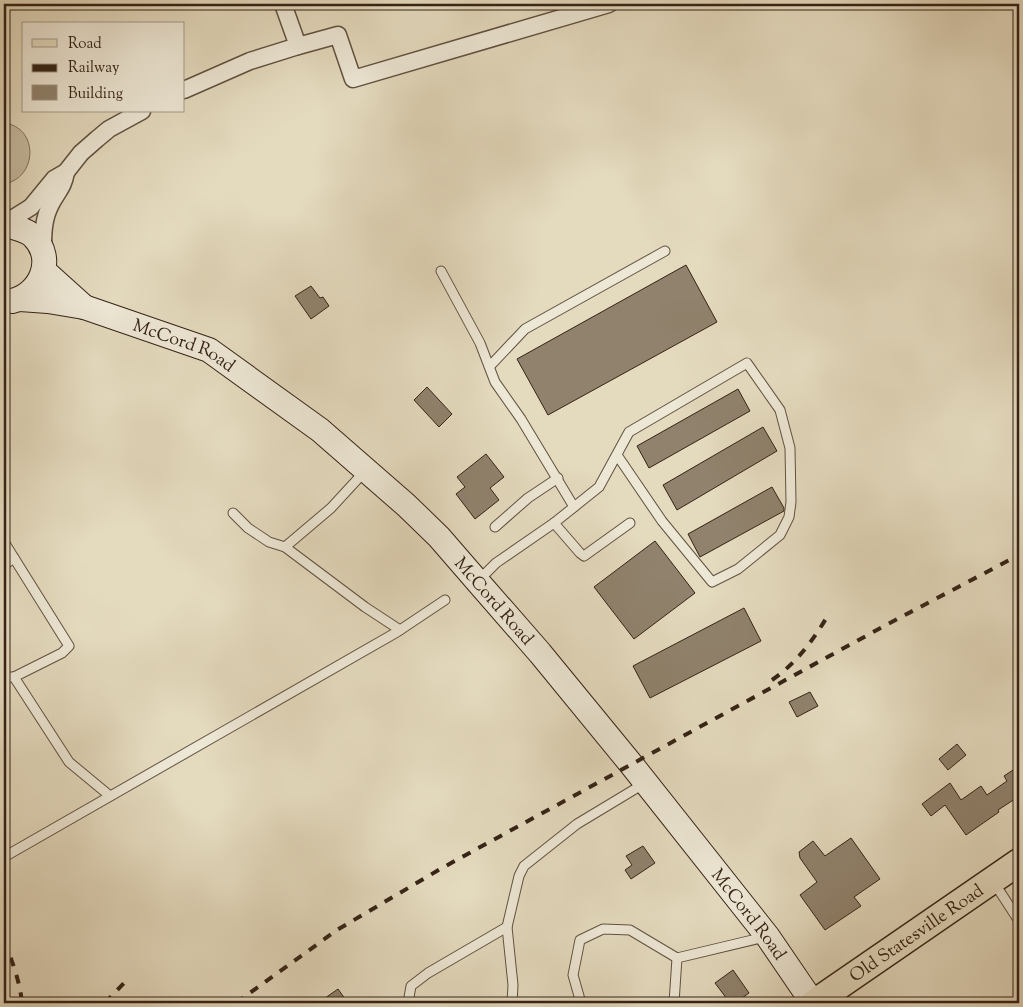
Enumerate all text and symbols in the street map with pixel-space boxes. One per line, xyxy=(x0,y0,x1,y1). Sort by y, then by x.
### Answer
legend xyxy=(22,22,185,112)
text: Road xyxy=(68,34,102,55)
text: Railway xyxy=(68,58,120,79)
text: Building xyxy=(68,84,123,105)
street label: McCord Road xyxy=(129,314,240,380)
street label: McCord Road xyxy=(447,552,539,652)
street label: McCord Road xyxy=(704,864,791,966)
street label: Old Statesville Road xyxy=(845,879,990,990)

